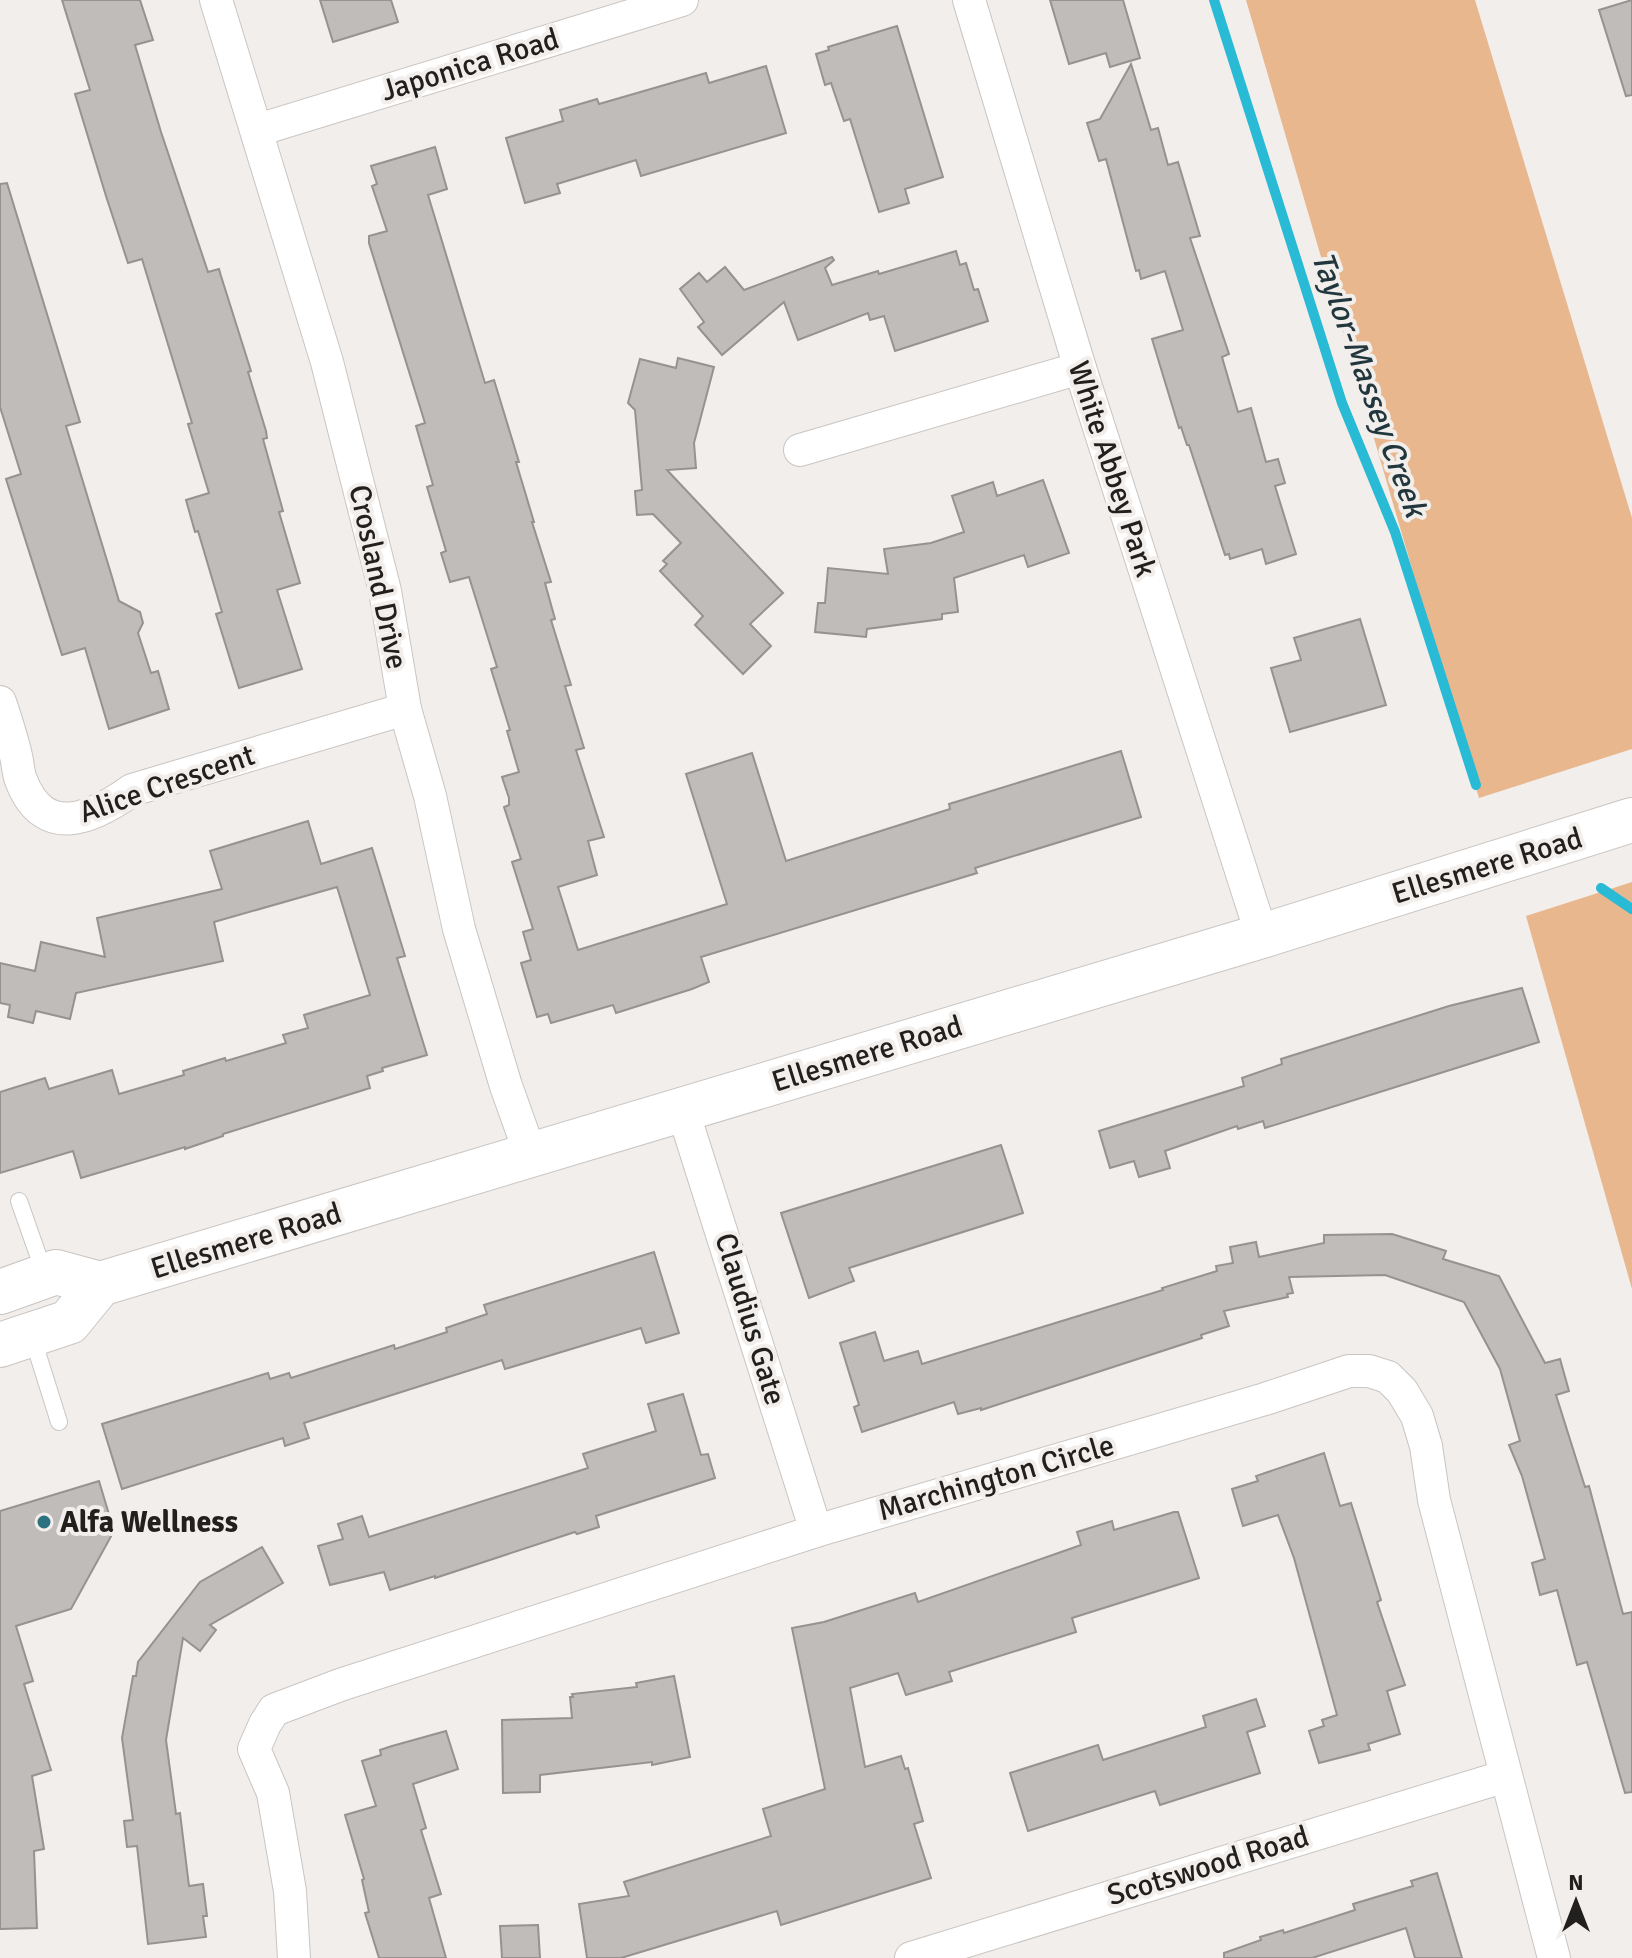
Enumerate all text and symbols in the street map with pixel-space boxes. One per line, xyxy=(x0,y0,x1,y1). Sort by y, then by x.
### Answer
street label: Japonica Road xyxy=(377,20,563,110)
water label: Taylor-Massey Creek xyxy=(1303,246,1436,525)
street label: White Abbey Park xyxy=(1060,356,1164,582)
street label: Crosland Drive xyxy=(340,482,416,672)
street label: Alice Crescent xyxy=(74,737,260,831)
street label: Ellesmere Road xyxy=(1387,819,1587,913)
street label: Ellesmere Road xyxy=(767,1007,967,1101)
street label: Ellesmere Road xyxy=(146,1194,346,1288)
street label: Claudius Gate xyxy=(706,1228,794,1410)
street label: Marchington Circle xyxy=(874,1427,1118,1529)
place label: Alfa Wellness xyxy=(60,1504,238,1541)
marker: Alfa Wellness xyxy=(35,1513,53,1531)
street label: Scotswood Road xyxy=(1103,1818,1313,1914)
north arrow xyxy=(1536,1862,1616,1942)
text: N xyxy=(1568,1869,1584,1896)

